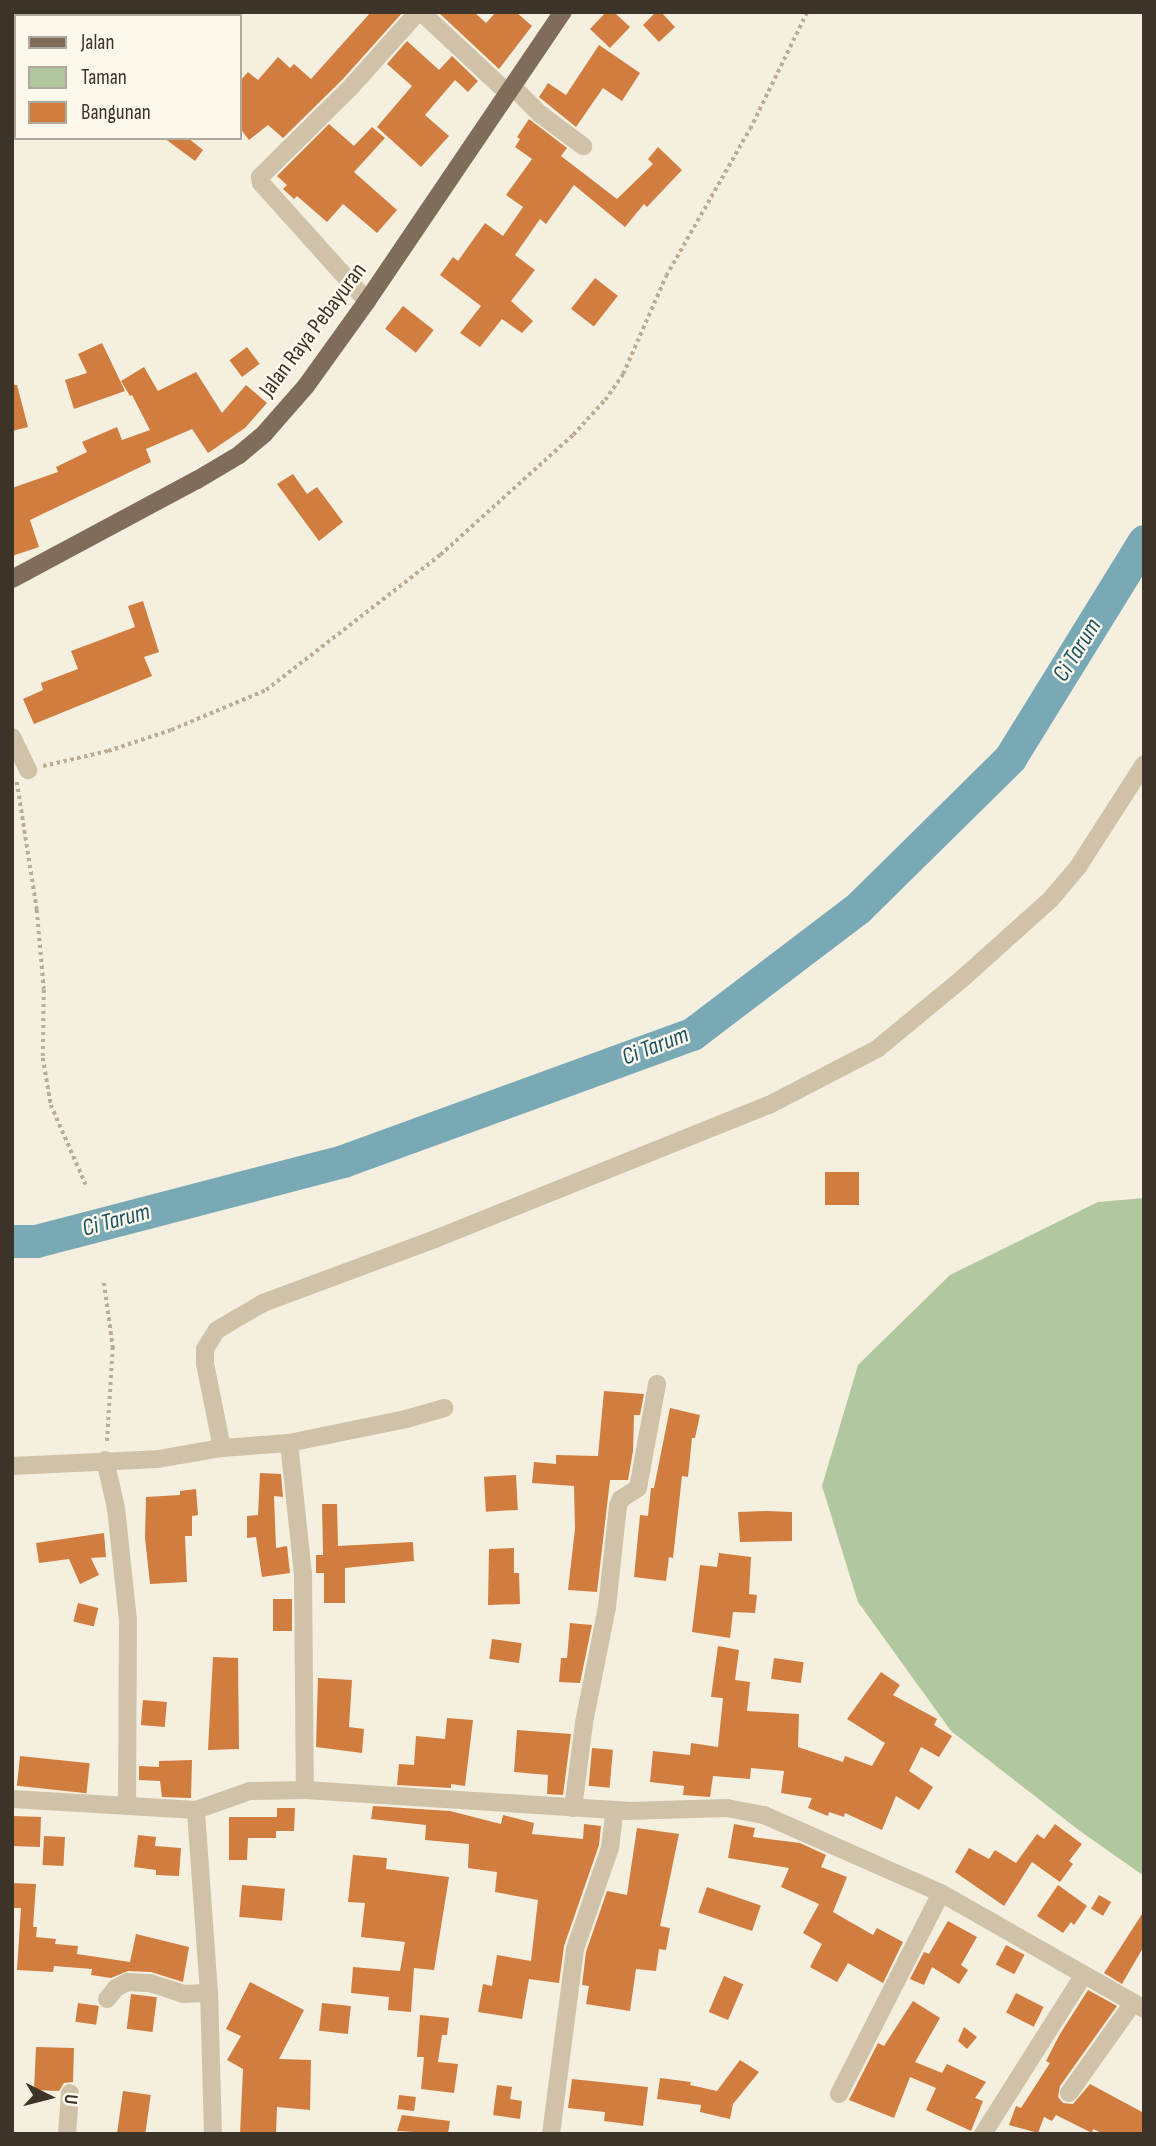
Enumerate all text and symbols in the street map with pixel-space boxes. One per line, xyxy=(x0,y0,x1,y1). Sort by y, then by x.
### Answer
legend xyxy=(14,14,242,140)
text: Jalan xyxy=(81,30,114,55)
text: Taman xyxy=(81,65,127,90)
text: Bangunan xyxy=(81,100,151,125)
street label: Jalan Raya Pebayuran xyxy=(254,257,372,403)
water label: Ci Tarum xyxy=(1047,613,1107,687)
water label: Ci Tarum xyxy=(618,1020,692,1072)
water label: Ci Tarum xyxy=(79,1197,153,1243)
north arrow xyxy=(14,2062,84,2132)
text: U xyxy=(58,2093,82,2105)

